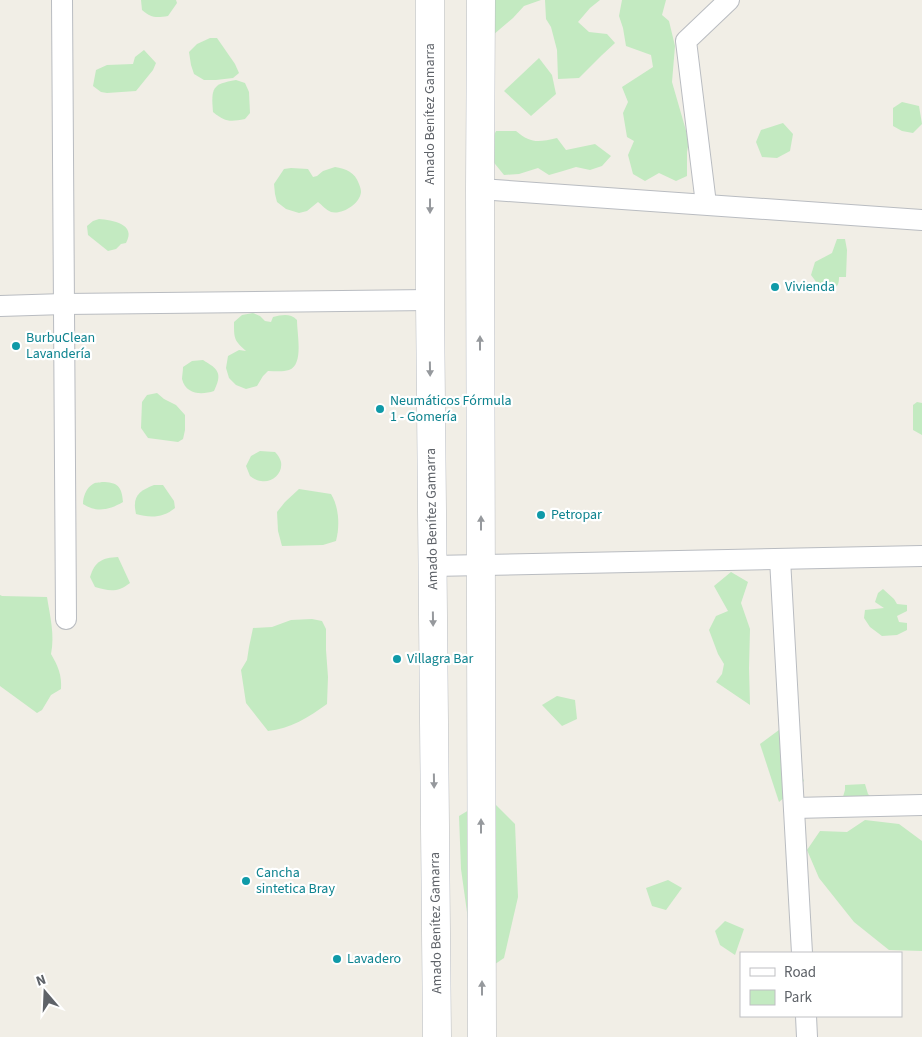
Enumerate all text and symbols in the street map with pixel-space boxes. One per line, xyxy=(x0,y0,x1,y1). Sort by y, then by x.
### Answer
street label: Amado Benítez Gamarra xyxy=(420,43,440,185)
one-way arrow xyxy=(426,198,434,214)
place label: Vivienda xyxy=(785,277,835,297)
marker: Vivienda xyxy=(769,281,781,293)
place label: BurbuClean Lavandería xyxy=(26,328,95,364)
one-way arrow xyxy=(476,335,484,351)
marker: BurbuClean Lavandería xyxy=(10,340,22,352)
one-way arrow xyxy=(426,361,434,377)
place label: Neumáticos Fórmula 1 - Gomería xyxy=(390,391,512,427)
marker: Neumáticos Fórmula 1 - Gomería xyxy=(374,403,386,415)
street label: Amado Benítez Gamarra xyxy=(421,448,443,590)
place label: Petropar xyxy=(551,505,602,525)
marker: Petropar xyxy=(535,509,547,521)
one-way arrow xyxy=(477,515,485,531)
one-way arrow xyxy=(429,611,437,627)
place label: Villagra Bar xyxy=(407,649,474,669)
marker: Villagra Bar xyxy=(391,653,403,665)
one-way arrow xyxy=(431,773,439,789)
one-way arrow xyxy=(477,818,485,834)
street label: Amado Benítez Gamarra xyxy=(425,852,447,994)
place label: Cancha sintetica Bray xyxy=(256,863,335,899)
marker: Cancha sintetica Bray xyxy=(240,875,252,887)
place label: Lavadero xyxy=(347,949,401,969)
legend xyxy=(740,952,902,1017)
marker: Lavadero xyxy=(331,953,343,965)
text: Road xyxy=(784,962,816,983)
north arrow xyxy=(20,967,70,1017)
text: N xyxy=(33,970,49,992)
one-way arrow xyxy=(478,980,486,996)
text: Park xyxy=(784,987,813,1008)

